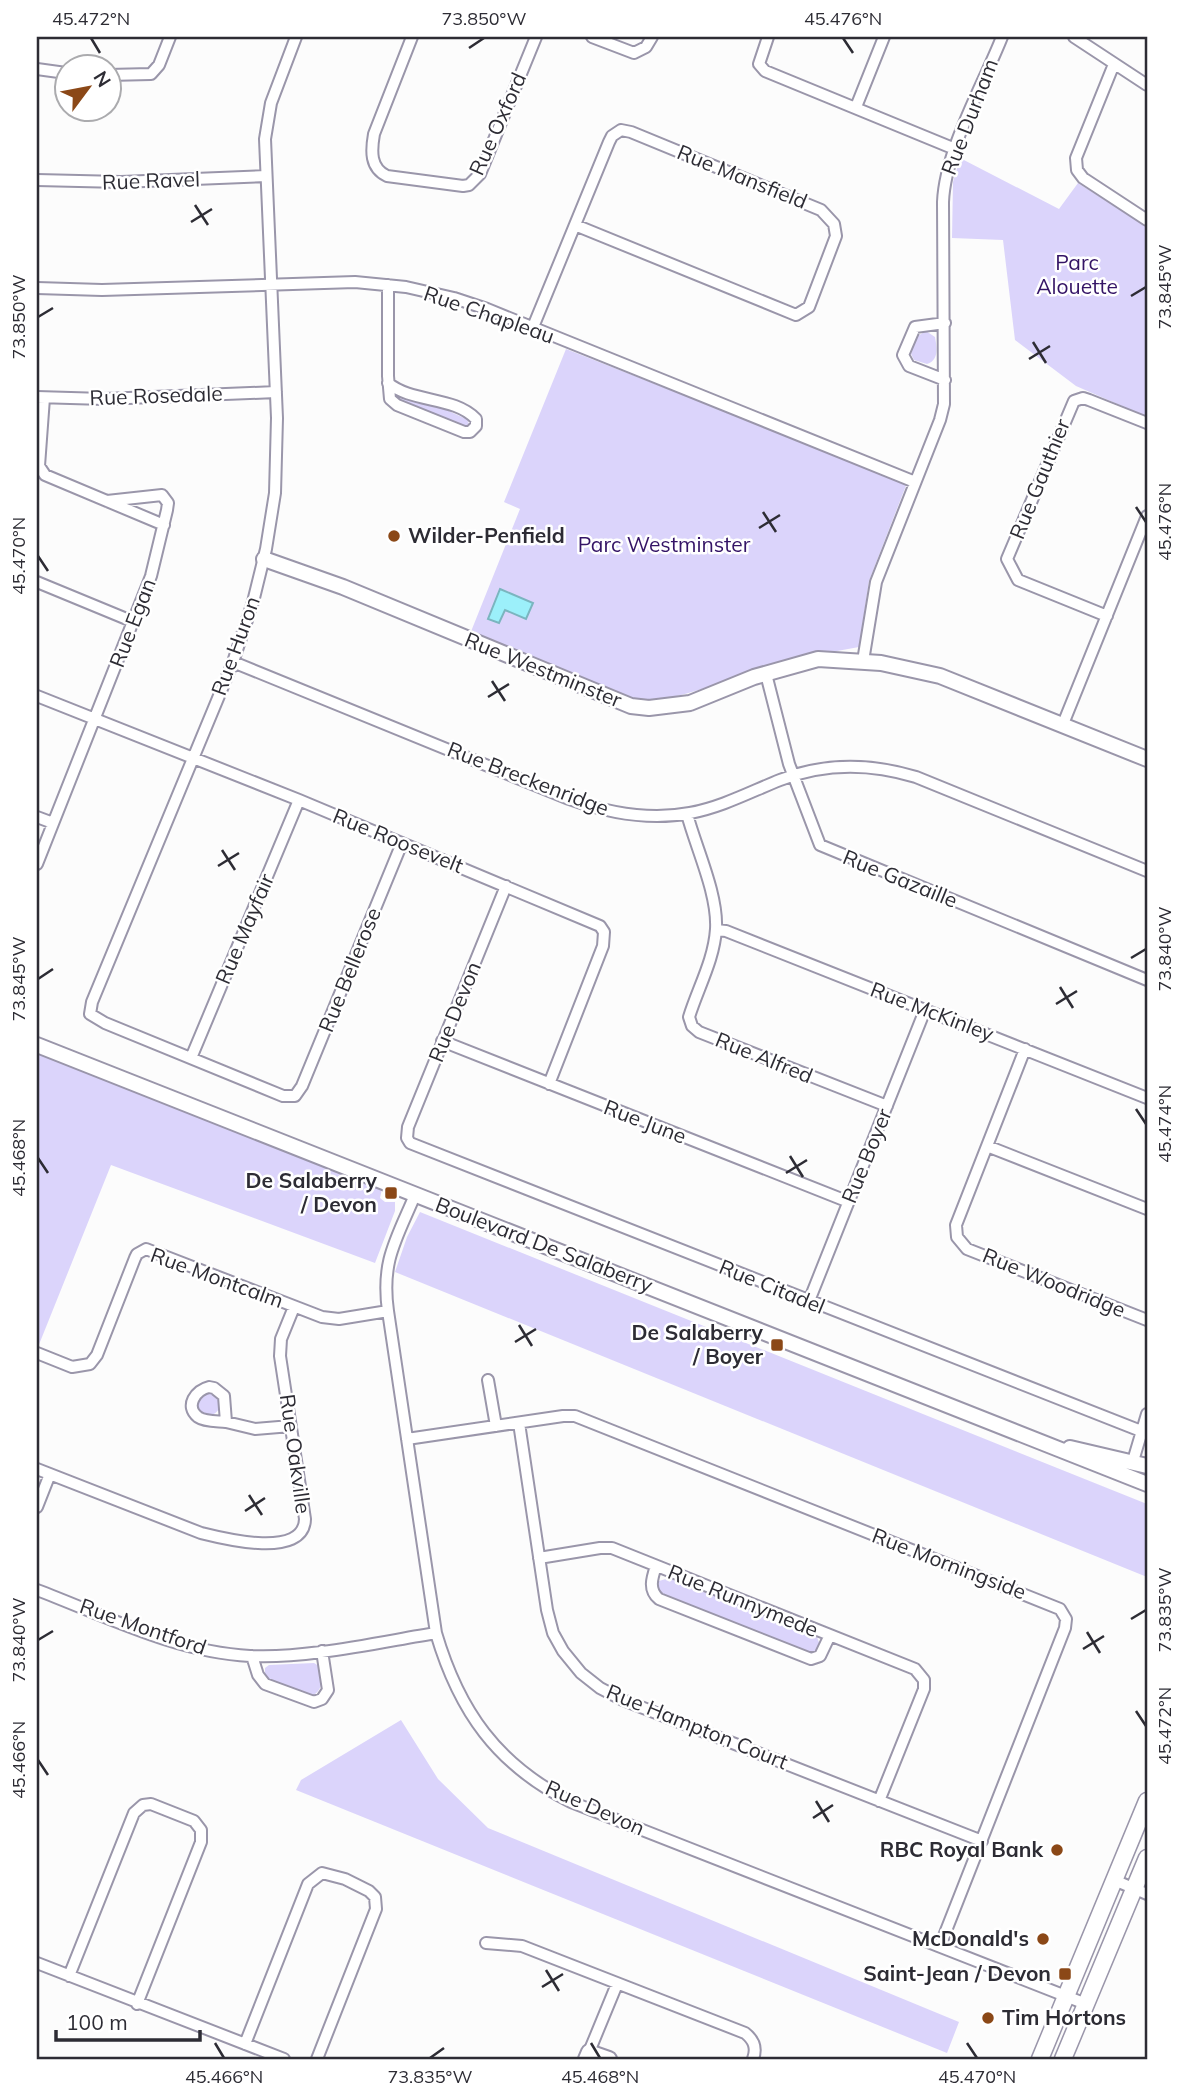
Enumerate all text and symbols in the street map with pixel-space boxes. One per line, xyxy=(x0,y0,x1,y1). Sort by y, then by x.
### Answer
text: 45.472°N xyxy=(52,7,130,30)
text: 73.850°W xyxy=(441,7,527,30)
text: 45.476°N xyxy=(804,7,882,30)
north arrow xyxy=(52,52,122,122)
street label: Rue Durham xyxy=(935,55,1003,178)
text: N xyxy=(88,67,116,91)
street label: Rue Oxford xyxy=(463,68,531,179)
street label: Rue Mansfield xyxy=(674,138,811,214)
street label: Rue Ravel xyxy=(102,165,200,195)
text: 73.845°W xyxy=(1153,244,1176,330)
park label: Parc Alouette xyxy=(1036,249,1118,299)
text: 73.850°W xyxy=(7,274,30,360)
street label: Rue Chapleau xyxy=(421,280,558,349)
street label: Rue Rosedale xyxy=(89,380,223,410)
street label: Rue Gauthier xyxy=(1003,414,1075,543)
text: 45.476°N xyxy=(1153,483,1176,561)
text: 45.470°N xyxy=(7,517,30,595)
place label: Wilder-Penfield xyxy=(408,522,565,548)
marker: Wilder-Penfield xyxy=(386,528,402,544)
park label: Parc Westminster xyxy=(578,531,751,557)
street label: Rue Egan xyxy=(103,574,161,671)
street label: Rue Huron xyxy=(205,593,265,699)
street label: Rue Westminster xyxy=(461,626,626,713)
street label: Rue Breckenridge xyxy=(444,735,613,821)
street label: Rue Roosevelt xyxy=(329,802,467,878)
street label: Rue Gazaille xyxy=(839,843,961,913)
street label: Rue Mayfair xyxy=(209,869,279,988)
street label: Rue Bellerose xyxy=(312,904,386,1036)
text: 73.840°W xyxy=(1153,906,1176,992)
text: 73.845°W xyxy=(7,936,30,1022)
street label: Rue Devon xyxy=(422,958,486,1066)
street label: Rue McKinley xyxy=(867,976,998,1047)
street label: Rue Alfred xyxy=(712,1026,817,1088)
text: 45.474°N xyxy=(1153,1085,1176,1163)
street label: Rue June xyxy=(600,1093,690,1149)
street label: Rue Boyer xyxy=(835,1104,897,1207)
text: 45.468°N xyxy=(7,1119,30,1197)
place label: De Salaberry / Devon xyxy=(246,1167,378,1217)
marker: De Salaberry / Devon xyxy=(383,1185,399,1201)
street label: Boulevard De Salaberry xyxy=(432,1191,657,1298)
street label: Rue Montcalm xyxy=(147,1241,287,1313)
street label: Rue Woodridge xyxy=(979,1242,1130,1323)
street label: Rue Citadel xyxy=(716,1253,829,1319)
place label: De Salaberry / Boyer xyxy=(632,1319,764,1369)
marker: De Salaberry / Boyer xyxy=(769,1337,785,1353)
street label: Rue Oakville xyxy=(275,1392,317,1515)
street label: Rue Morningside xyxy=(869,1522,1030,1604)
street label: Rue Runnymede xyxy=(664,1558,822,1642)
text: 73.835°W xyxy=(1153,1567,1176,1653)
street label: Rue Montford xyxy=(77,1592,210,1660)
text: 73.840°W xyxy=(7,1597,30,1683)
street label: Rue Hampton Court xyxy=(603,1678,792,1774)
text: 45.472°N xyxy=(1153,1687,1176,1765)
text: 45.466°N xyxy=(7,1721,30,1799)
street label: Rue Devon xyxy=(542,1774,649,1840)
place label: RBC Royal Bank xyxy=(880,1836,1043,1862)
marker: RBC Royal Bank xyxy=(1049,1842,1065,1858)
place label: McDonald's xyxy=(912,1925,1029,1951)
marker: McDonald's xyxy=(1035,1931,1051,1947)
place label: Saint-Jean / Devon xyxy=(863,1960,1051,1986)
marker: Saint-Jean / Devon xyxy=(1057,1966,1073,1982)
scale bar xyxy=(56,1998,200,2042)
place label: Tim Hortons xyxy=(1002,2004,1126,2030)
text: 100 m xyxy=(66,2009,128,2035)
marker: Tim Hortons xyxy=(980,2010,996,2026)
text: 45.466°N xyxy=(185,2065,263,2088)
text: 73.835°W xyxy=(387,2065,473,2088)
text: 45.468°N xyxy=(561,2065,639,2088)
text: 45.470°N xyxy=(938,2065,1016,2088)

